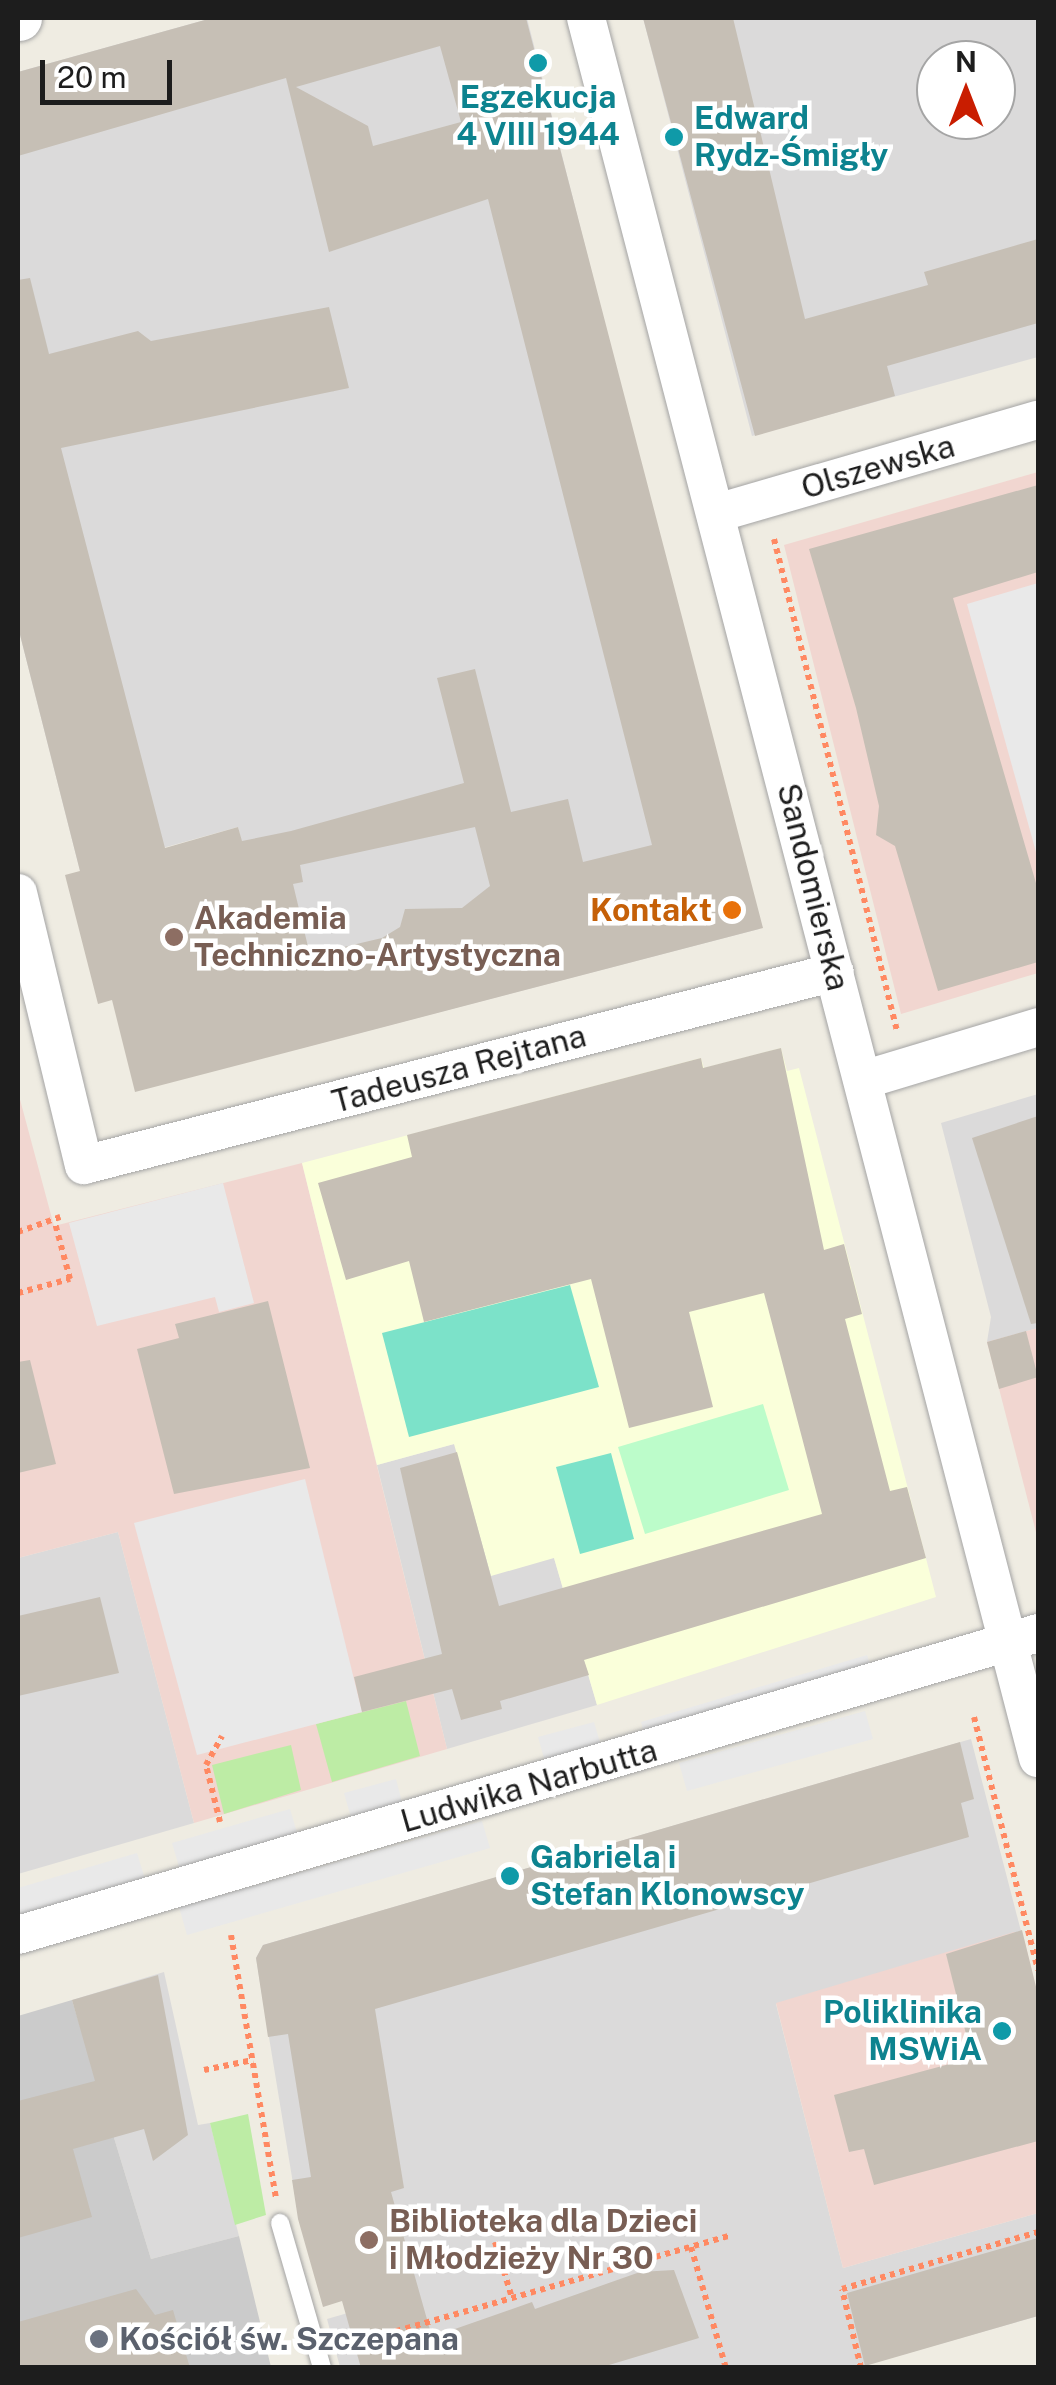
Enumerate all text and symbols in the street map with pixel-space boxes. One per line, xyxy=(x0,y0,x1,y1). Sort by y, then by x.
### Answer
scale bar xyxy=(45,40,178,102)
north arrow xyxy=(916,40,1016,140)
text: N xyxy=(955,45,977,78)
marker: Egzekucja 4 VIII 1944 xyxy=(527,52,549,74)
text: 20 m xyxy=(57,59,126,95)
place label: Egzekucja 4 VIII 1944 xyxy=(456,79,620,154)
place label: Edward Rydz-Śmigły xyxy=(694,100,888,175)
marker: Edward Rydz-Śmigły xyxy=(663,126,685,148)
street label: Olszewska xyxy=(797,427,959,507)
street label: Sandomierska xyxy=(769,779,857,995)
place label: Kontakt xyxy=(590,891,712,929)
marker: Kontakt xyxy=(721,899,743,921)
place label: Akademia Techniczno-Artystyczna xyxy=(194,900,561,975)
marker: Akademia Techniczno-Artystyczna xyxy=(163,926,185,948)
street label: Tadeusza Rejtana xyxy=(328,1017,590,1121)
street label: Ludwika Narbutta xyxy=(396,1731,662,1841)
place label: Gabriela i Stefan Klonowscy xyxy=(530,1839,804,1914)
marker: Gabriela i Stefan Klonowscy xyxy=(499,1865,521,1887)
place label: Poliklinika MSWiA xyxy=(823,1994,982,2069)
marker: Poliklinika MSWiA xyxy=(991,2020,1013,2042)
place label: Biblioteka dla Dzieci i Młodzieży Nr 30 xyxy=(389,2203,698,2278)
marker: Biblioteka dla Dzieci i Młodzieży Nr 30 xyxy=(358,2229,380,2251)
place label: Kościół św. Szczepana xyxy=(119,2320,459,2358)
marker: Kościół św. Szczepana xyxy=(88,2328,110,2350)

